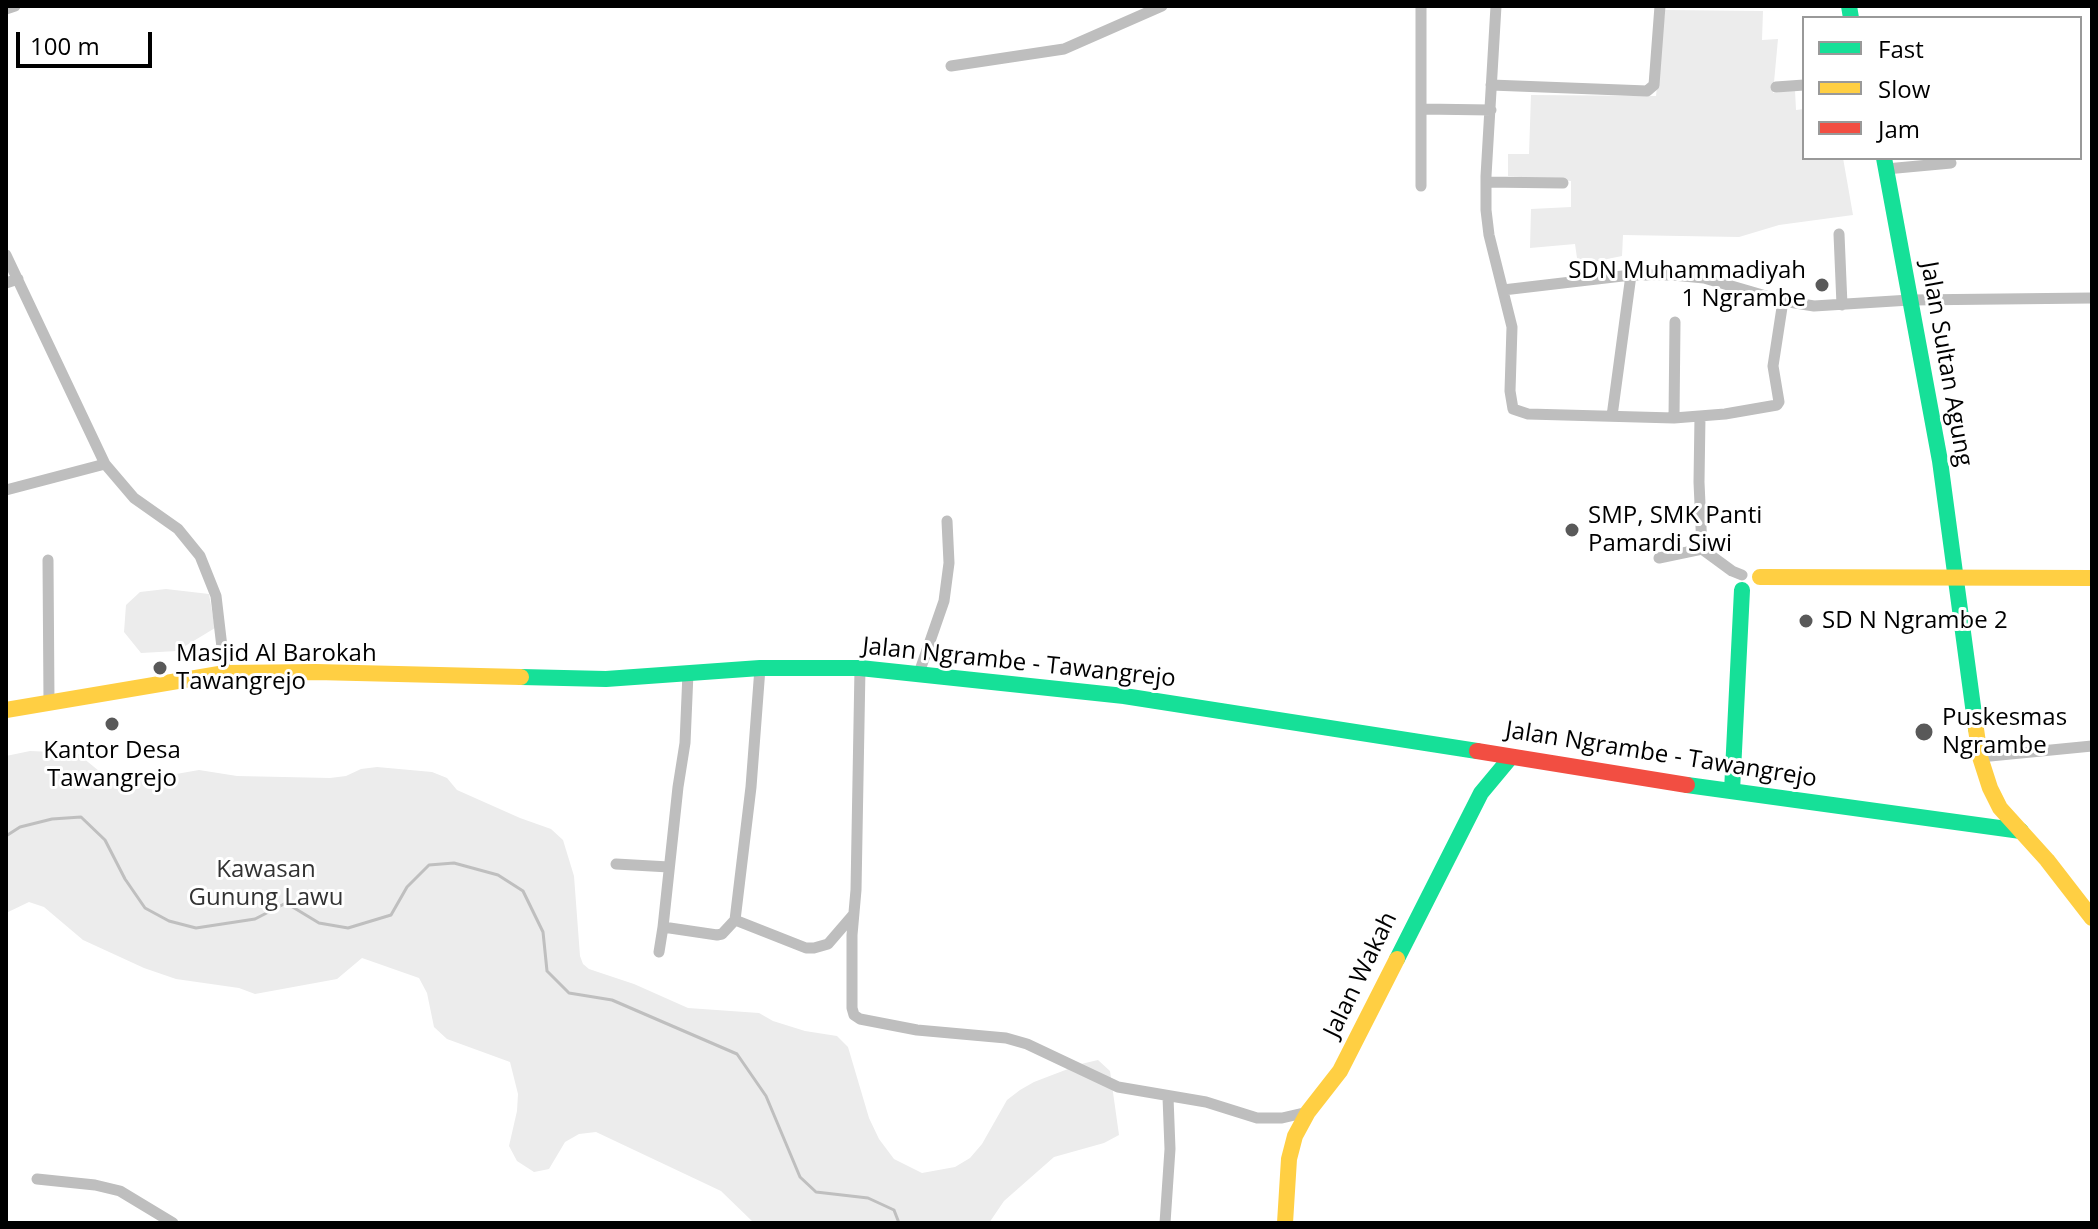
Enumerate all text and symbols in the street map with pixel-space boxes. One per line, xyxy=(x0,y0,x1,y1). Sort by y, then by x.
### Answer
scale bar xyxy=(20,16,156,66)
legend xyxy=(1802,16,2082,160)
text: 100 m xyxy=(30,29,100,62)
text: Fast xyxy=(1878,32,1924,65)
text: Slow xyxy=(1878,72,1930,105)
text: Jam xyxy=(1878,112,1920,145)
place label: SDN Muhammadiyah 1 Ngrambe xyxy=(1568,257,1806,313)
street label: Jalan Sultan Agung xyxy=(1914,259,1978,469)
marker: SDN Muhammadiyah 1 Ngrambe xyxy=(1813,276,1831,294)
place label: SMP, SMK Panti Pamardi Siwi xyxy=(1588,502,1762,558)
marker: SMP, SMK Panti Pamardi Siwi xyxy=(1563,521,1581,539)
place label: SD N Ngrambe 2 xyxy=(1822,607,2008,635)
marker: SD N Ngrambe 2 xyxy=(1797,612,1815,630)
street label: Jalan Ngrambe - Tawangrejo xyxy=(861,632,1177,694)
place label: Masjid Al Barokah Tawangrejo xyxy=(176,640,377,696)
marker: Masjid Al Barokah Tawangrejo xyxy=(151,659,169,677)
place label: Puskesmas Ngrambe xyxy=(1942,704,2067,760)
marker: Kantor Desa Tawangrejo xyxy=(103,715,121,733)
street label: Jalan Ngrambe - Tawangrejo xyxy=(1503,716,1819,794)
marker: Puskesmas Ngrambe xyxy=(1913,721,1935,743)
place label: Kantor Desa Tawangrejo xyxy=(43,737,181,793)
park label: Kawasan Gunung Lawu xyxy=(189,856,343,912)
street label: Jalan Wakah xyxy=(1318,907,1404,1043)

